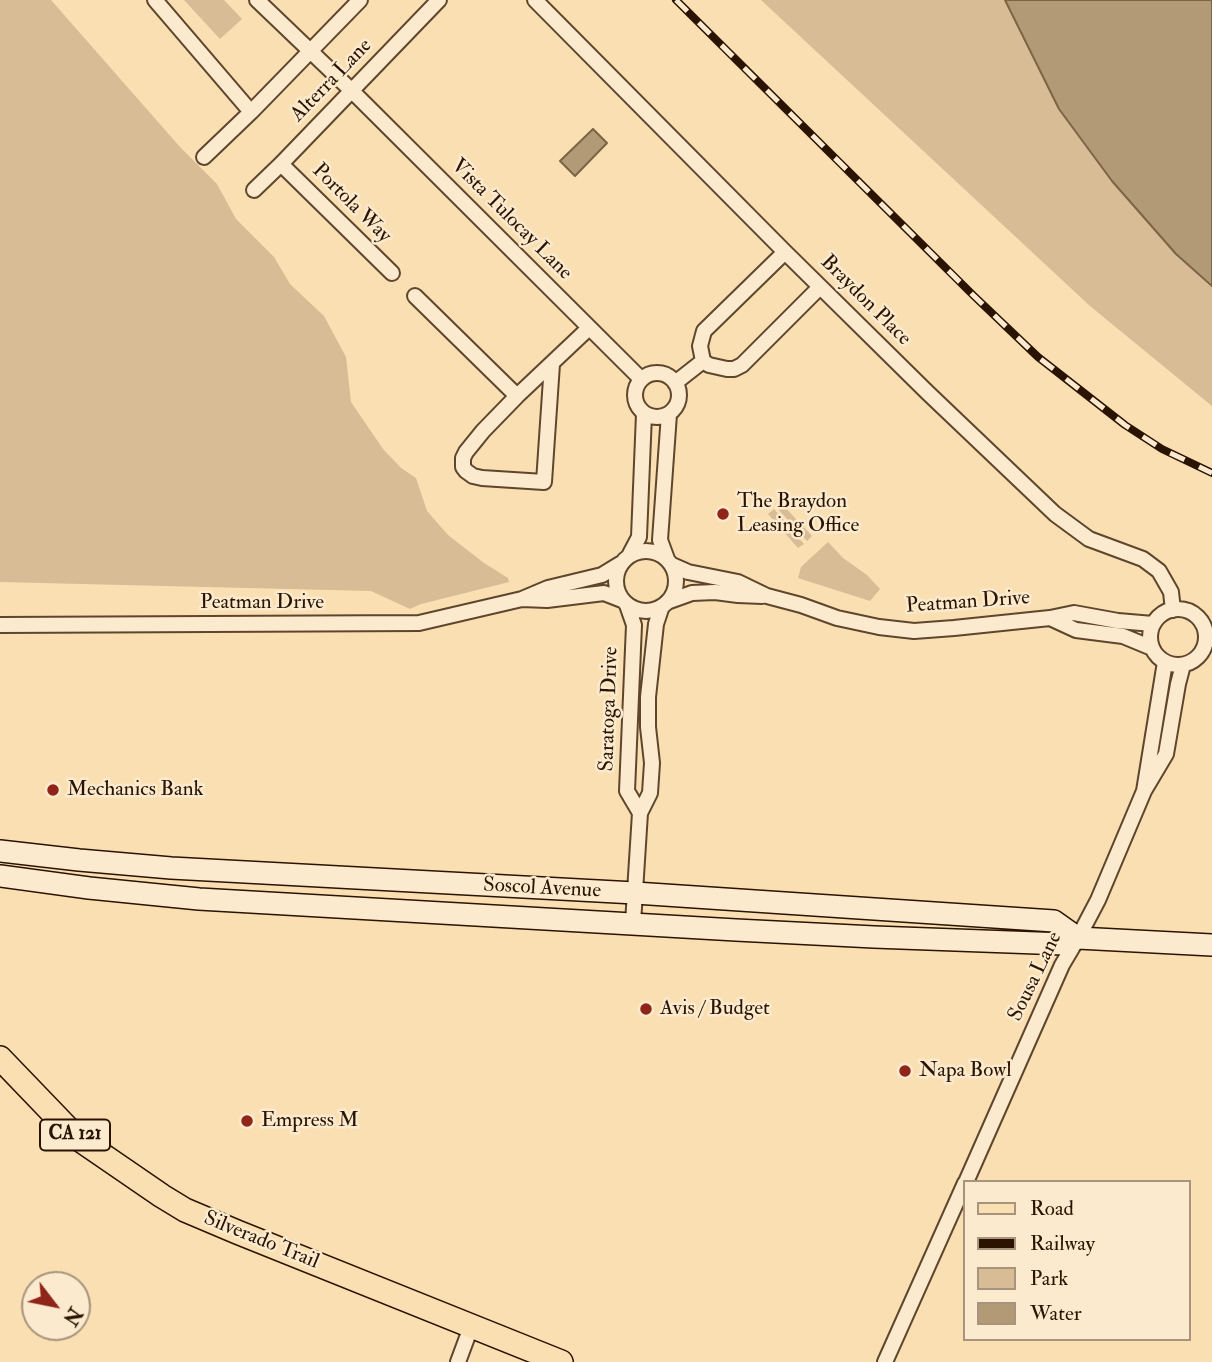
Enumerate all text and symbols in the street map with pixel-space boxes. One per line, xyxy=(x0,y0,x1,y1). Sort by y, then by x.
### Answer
street label: Alterra Lane xyxy=(286,34,378,128)
street label: Vista Tulocay Lane xyxy=(445,154,577,286)
street label: Portola Way xyxy=(306,159,396,249)
street label: Braydon Place xyxy=(814,250,916,352)
place label: The Braydon Leasing Office xyxy=(737,489,859,539)
marker: The Braydon Leasing Office xyxy=(715,506,731,522)
street label: Peatman Drive xyxy=(905,586,1031,620)
street label: Peatman Drive xyxy=(200,590,324,616)
street label: Saratoga Drive xyxy=(595,646,625,772)
place label: Mechanics Bank xyxy=(67,777,204,803)
marker: Mechanics Bank xyxy=(45,782,61,798)
street label: Soscol Avenue xyxy=(482,873,602,905)
street label: Sousa Lane xyxy=(1004,928,1068,1026)
place label: Avis / Budget xyxy=(660,996,770,1022)
marker: Avis / Budget xyxy=(638,1001,654,1017)
place label: Napa Bowl xyxy=(919,1058,1012,1084)
marker: Napa Bowl xyxy=(897,1063,913,1079)
place label: Empress M xyxy=(261,1108,359,1134)
marker: Empress M xyxy=(239,1113,255,1129)
road number: CA 121 xyxy=(40,1120,110,1150)
legend xyxy=(964,1180,1191,1341)
text: Road xyxy=(1030,1195,1074,1222)
street label: Silverado Trail xyxy=(200,1206,322,1276)
text: Railway xyxy=(1030,1230,1095,1257)
text: Park xyxy=(1030,1265,1068,1292)
north arrow xyxy=(21,1271,91,1341)
text: Water xyxy=(1030,1300,1082,1327)
text: N xyxy=(57,1302,87,1330)

